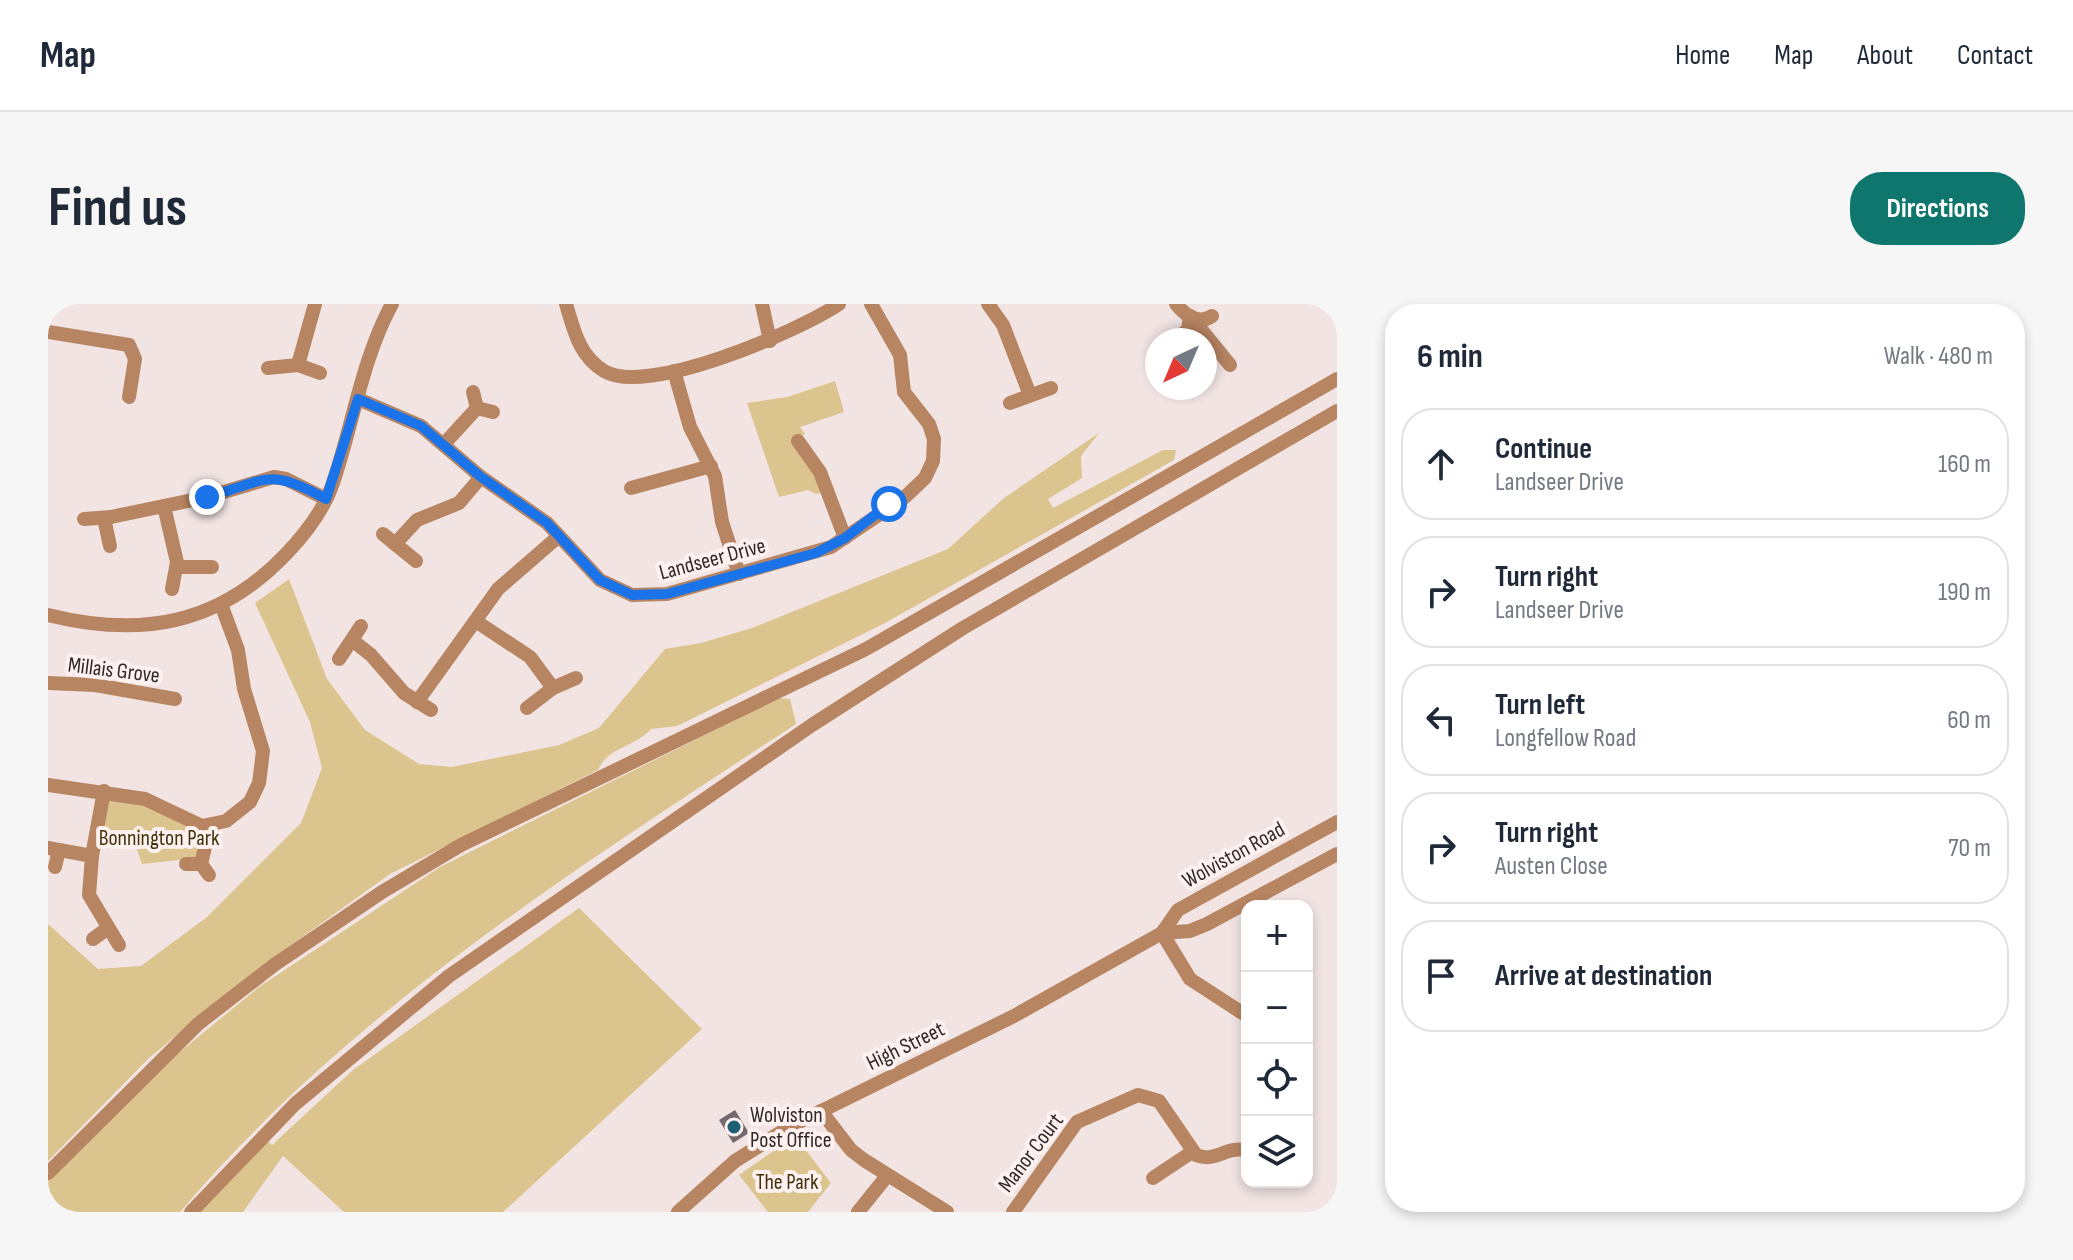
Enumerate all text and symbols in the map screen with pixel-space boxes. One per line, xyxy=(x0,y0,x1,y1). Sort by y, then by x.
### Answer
text: Map xyxy=(40,33,96,78)
text: Home xyxy=(1675,39,1730,72)
text: Map xyxy=(1774,39,1813,72)
text: About xyxy=(1857,39,1913,72)
text: Contact xyxy=(1957,39,2033,72)
button: Directions xyxy=(1850,172,2025,245)
text: Find us xyxy=(48,175,187,242)
north arrow xyxy=(1145,328,1217,400)
text: 6 min xyxy=(1417,336,1483,377)
text: Walk · 480 m xyxy=(1884,341,1993,372)
text: Continue xyxy=(1495,431,1592,467)
icon: ahead xyxy=(1419,442,1463,486)
text: 160 m xyxy=(1938,449,1991,480)
text: Landseer Drive xyxy=(1495,467,1624,498)
route end xyxy=(189,479,225,515)
route start xyxy=(871,486,907,522)
street label: Landseer Drive xyxy=(656,532,769,587)
text: Turn right xyxy=(1495,559,1598,595)
icon: right xyxy=(1419,570,1463,614)
text: 190 m xyxy=(1938,577,1991,608)
text: Landseer Drive xyxy=(1495,595,1624,626)
street label: Millais Grove xyxy=(66,651,161,690)
text: Turn left xyxy=(1495,687,1585,723)
icon: left xyxy=(1419,698,1463,742)
text: 60 m xyxy=(1947,705,1991,736)
text: Longfellow Road xyxy=(1495,723,1636,754)
text: Turn right xyxy=(1495,815,1598,851)
street label: Wolviston Road xyxy=(1178,816,1290,894)
park label: Bonnington Park xyxy=(99,825,220,852)
icon: right xyxy=(1419,826,1463,870)
text: 70 m xyxy=(1948,833,1991,864)
text: Austen Close xyxy=(1495,851,1608,882)
map controls xyxy=(1241,900,1313,1188)
button: + xyxy=(1241,900,1313,972)
icon: arrive xyxy=(1419,954,1463,998)
text: Arrive at destination xyxy=(1495,958,1712,994)
button: − xyxy=(1241,972,1313,1044)
street label: High Street xyxy=(862,1016,949,1077)
button: locate xyxy=(1241,1044,1313,1116)
place label: Wolviston Post Office xyxy=(750,1102,832,1154)
street label: Manor Court xyxy=(993,1108,1070,1198)
button: layers xyxy=(1241,1116,1313,1188)
marker: Wolviston Post Office xyxy=(725,1118,743,1136)
park label: The Park xyxy=(756,1169,819,1196)

